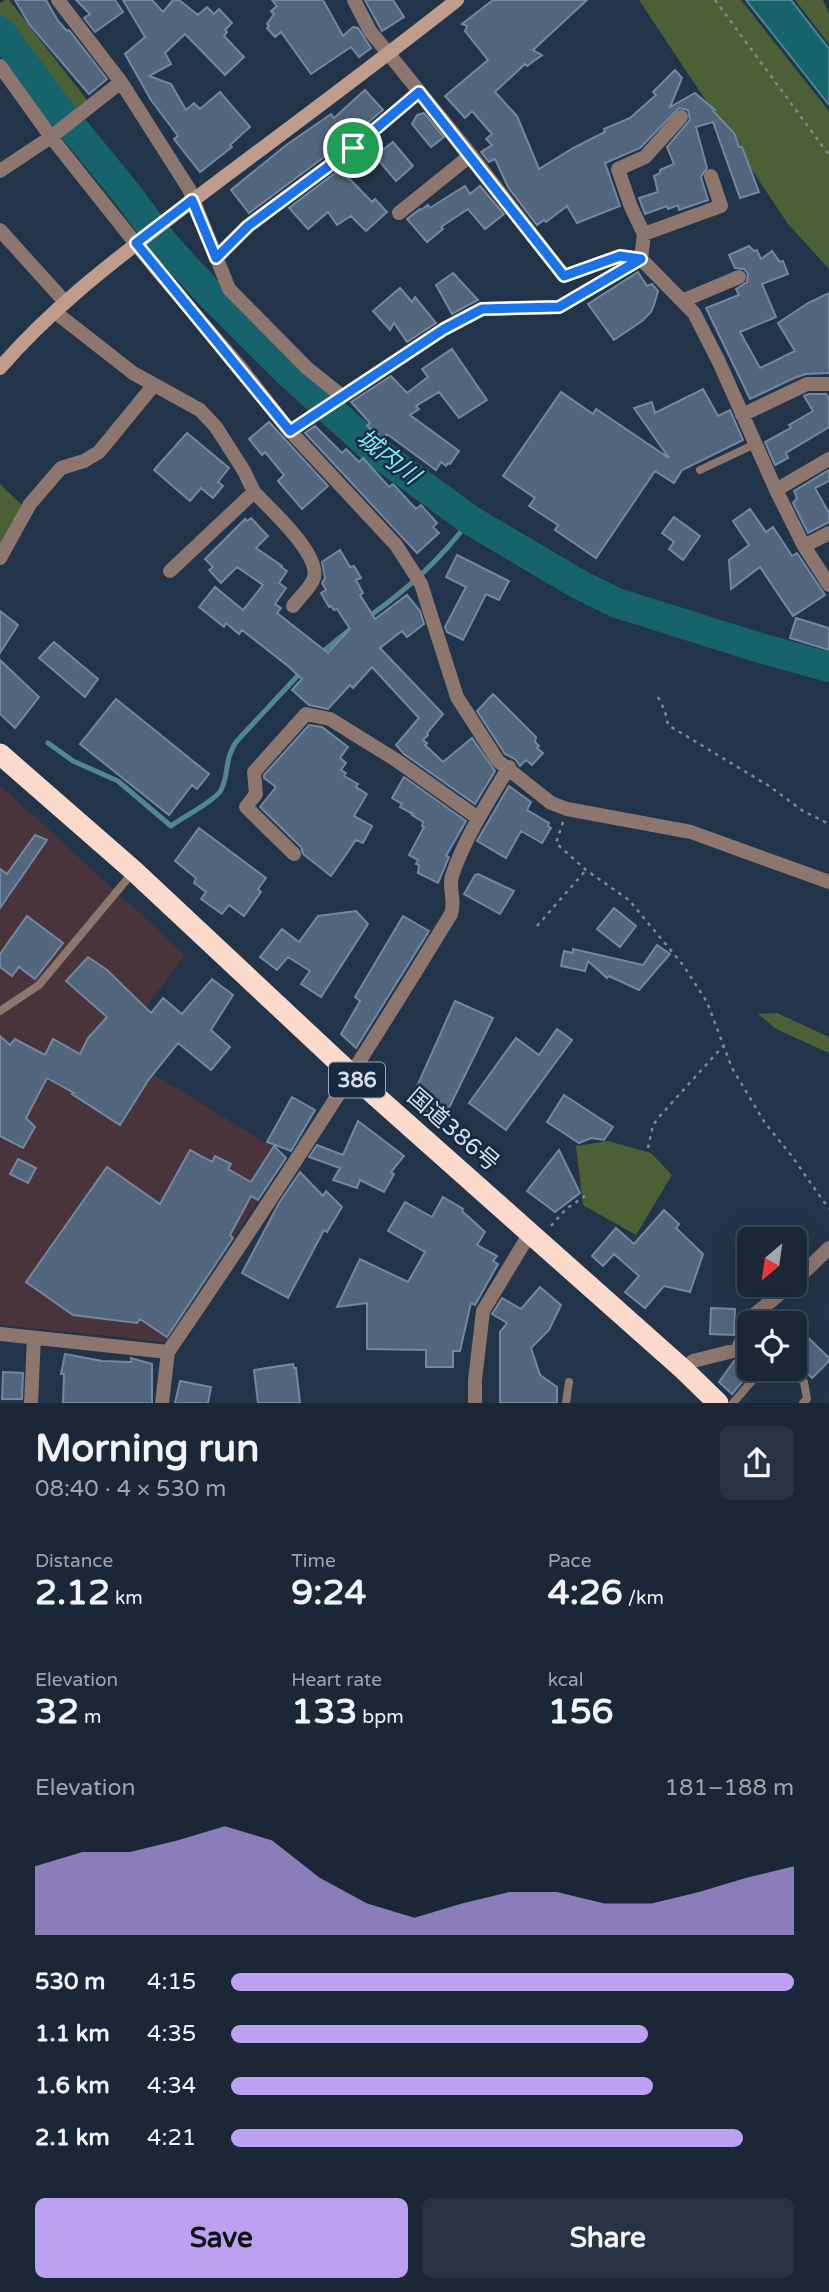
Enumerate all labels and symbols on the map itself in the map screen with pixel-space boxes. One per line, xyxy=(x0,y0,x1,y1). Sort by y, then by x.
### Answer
pin xyxy=(323,118,383,178)
water label: 城内川 xyxy=(351,423,428,492)
road number: 386 xyxy=(329,1062,385,1098)
street label: 国道386号 xyxy=(401,1083,505,1177)
north arrow xyxy=(737,1227,807,1297)

